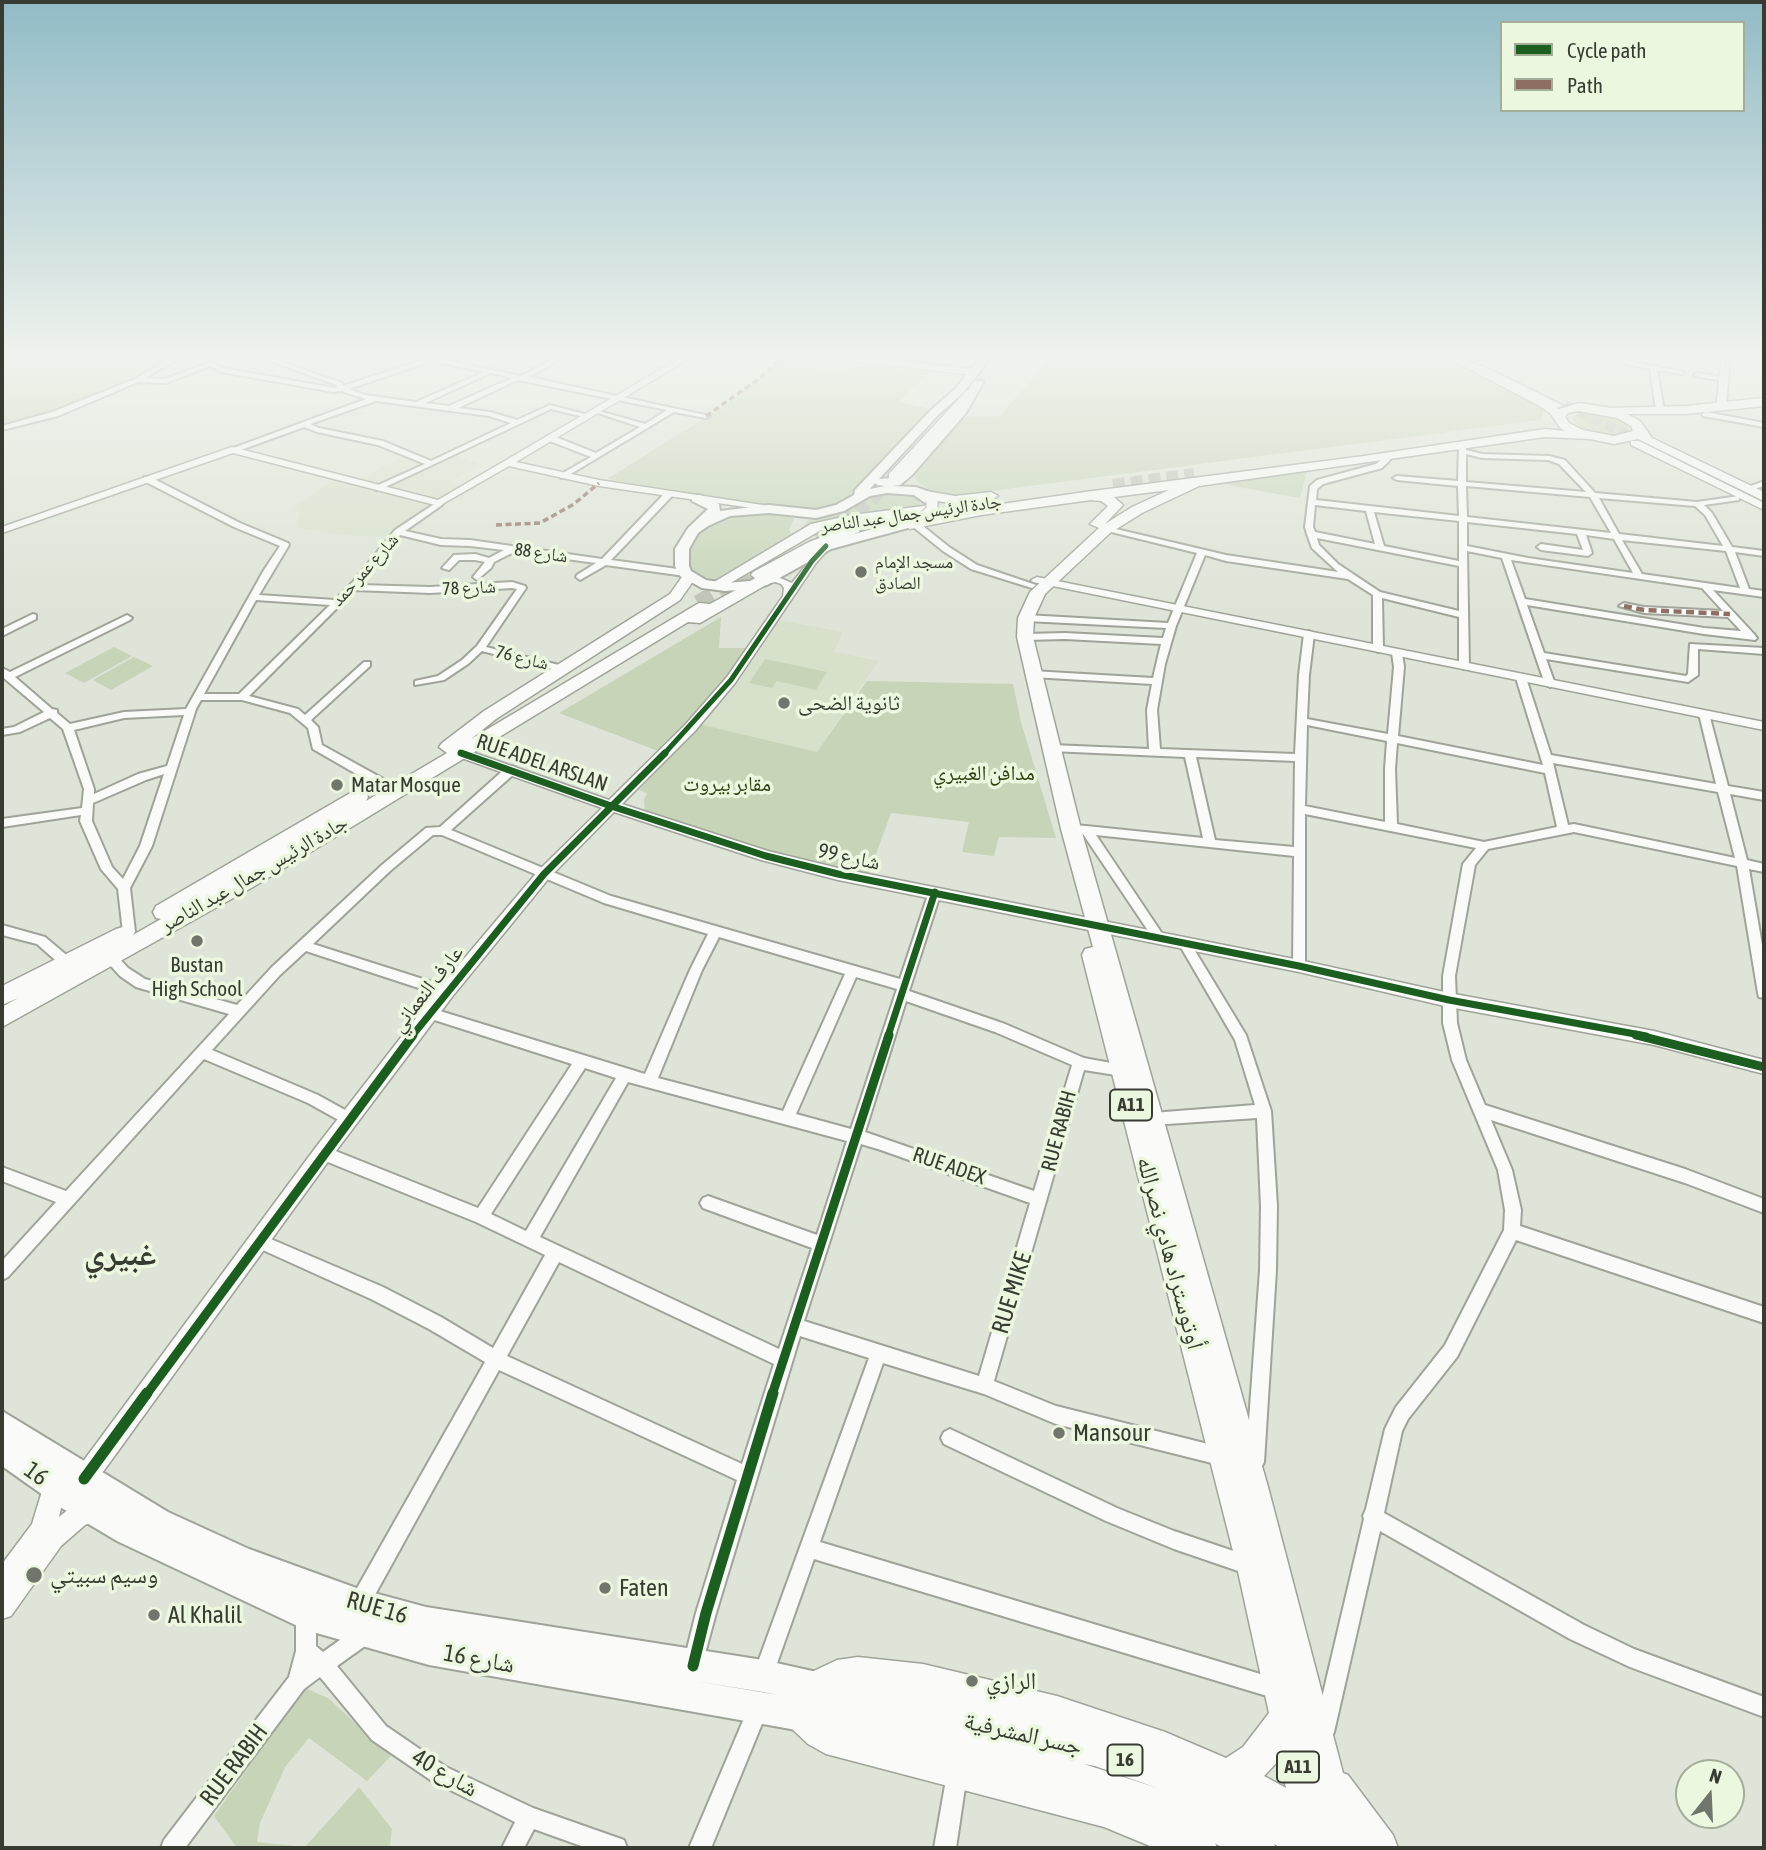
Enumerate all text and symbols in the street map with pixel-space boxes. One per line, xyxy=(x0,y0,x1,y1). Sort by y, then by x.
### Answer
legend xyxy=(1500,21,1745,112)
text: Cycle path xyxy=(1567,38,1646,62)
text: Path xyxy=(1567,73,1603,97)
street label: جادة الرئيس جمال عبد الناصر xyxy=(819,491,1003,537)
street label: شارع عمر حمد xyxy=(327,529,403,611)
street label: شارع 88 xyxy=(513,539,569,567)
place label: مسجد الإمام الصادق xyxy=(875,551,953,594)
marker: مسجد الإمام الصادق xyxy=(853,564,869,580)
street label: شارع 78 xyxy=(442,576,496,600)
street label: شارع 76 xyxy=(493,641,551,675)
place label: ثانوية الضحى xyxy=(798,690,900,716)
marker: ثانوية الضحى xyxy=(776,695,792,711)
street label: RUE ADEL ARSLAN xyxy=(473,729,611,797)
park label: مدافن الغبيري xyxy=(933,760,1035,786)
park label: مقابر بيروت xyxy=(683,771,771,797)
place label: Matar Mosque xyxy=(351,772,461,798)
marker: Matar Mosque xyxy=(329,777,345,793)
street label: جادة الرئيس جمال عبد الناصر xyxy=(156,810,352,938)
street label: شارع 99 xyxy=(816,838,882,876)
marker: Bustan High School xyxy=(189,933,205,949)
street label: عارف النعماني xyxy=(385,941,469,1037)
place label: Bustan High School xyxy=(151,952,243,1002)
street label: RUE RABIH xyxy=(1036,1088,1082,1174)
road number: A11 xyxy=(1110,1090,1152,1120)
street label: RUE ADEX xyxy=(909,1142,989,1190)
street label: أوتوستراد هادي نصرالله xyxy=(1130,1154,1210,1352)
district label: غبيري xyxy=(84,1235,156,1275)
street label: RUE MIKE xyxy=(986,1249,1038,1337)
place label: Mansour xyxy=(1073,1419,1150,1447)
marker: Mansour xyxy=(1051,1425,1067,1441)
street label: 16 xyxy=(18,1456,54,1492)
place label: وسيم سبيتي xyxy=(50,1561,158,1589)
marker: وسيم سبيتي xyxy=(24,1565,44,1585)
place label: Faten xyxy=(619,1574,669,1602)
marker: Faten xyxy=(597,1580,613,1596)
street label: RUE 16 xyxy=(343,1586,411,1630)
place label: Al Khalil xyxy=(168,1601,242,1629)
marker: Al Khalil xyxy=(146,1607,162,1623)
street label: شارع 16 xyxy=(441,1639,517,1679)
place label: الرازي xyxy=(986,1667,1036,1695)
marker: الرازي xyxy=(964,1673,980,1689)
street label: جسر المشرفية xyxy=(961,1706,1085,1762)
street label: RUE RABIH xyxy=(194,1718,274,1812)
street label: شارع 40 xyxy=(407,1743,483,1803)
road number: 16 xyxy=(1108,1744,1142,1776)
road number: A11 xyxy=(1277,1751,1319,1782)
north arrow xyxy=(1675,1759,1745,1829)
text: N xyxy=(1707,1764,1725,1788)

